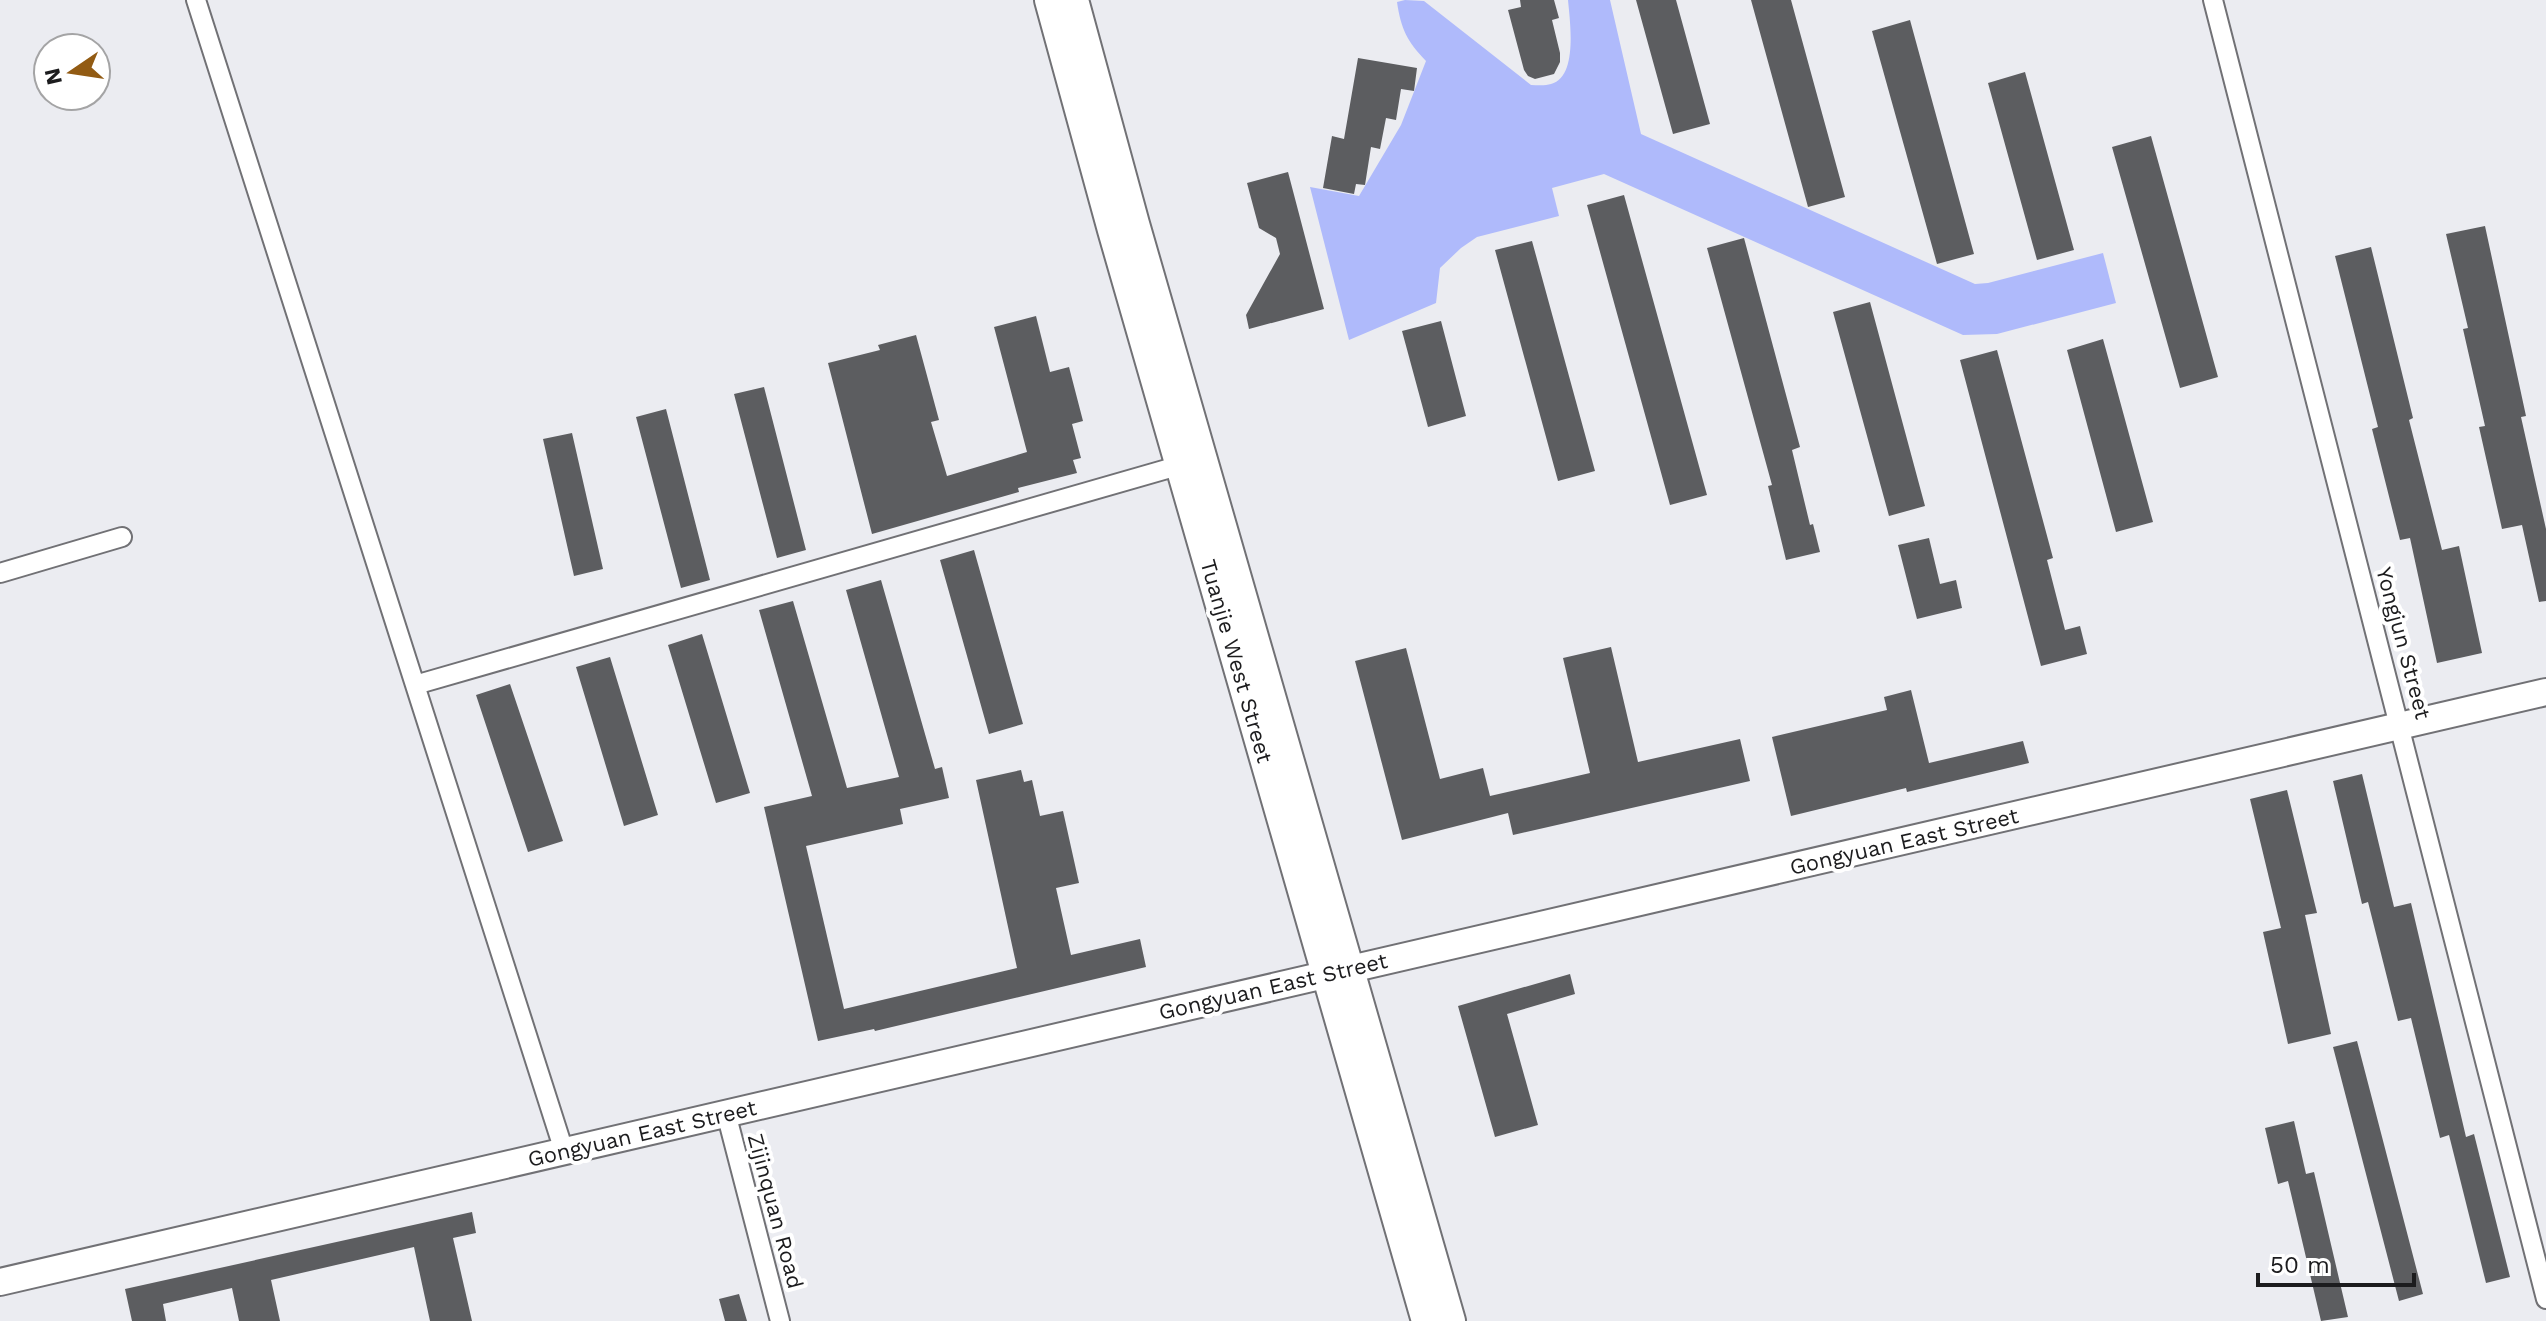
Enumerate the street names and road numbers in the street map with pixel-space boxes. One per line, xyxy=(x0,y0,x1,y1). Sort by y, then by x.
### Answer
street label: Tuanjie West Street xyxy=(1195,557,1278,766)
street label: Yongjun Street xyxy=(2371,564,2436,722)
street label: Gongyuan East Street xyxy=(1787,803,2021,880)
street label: Gongyuan East Street xyxy=(1156,948,1390,1025)
street label: Gongyuan East Street xyxy=(525,1095,759,1172)
street label: Zijinquan Road xyxy=(743,1131,808,1291)

